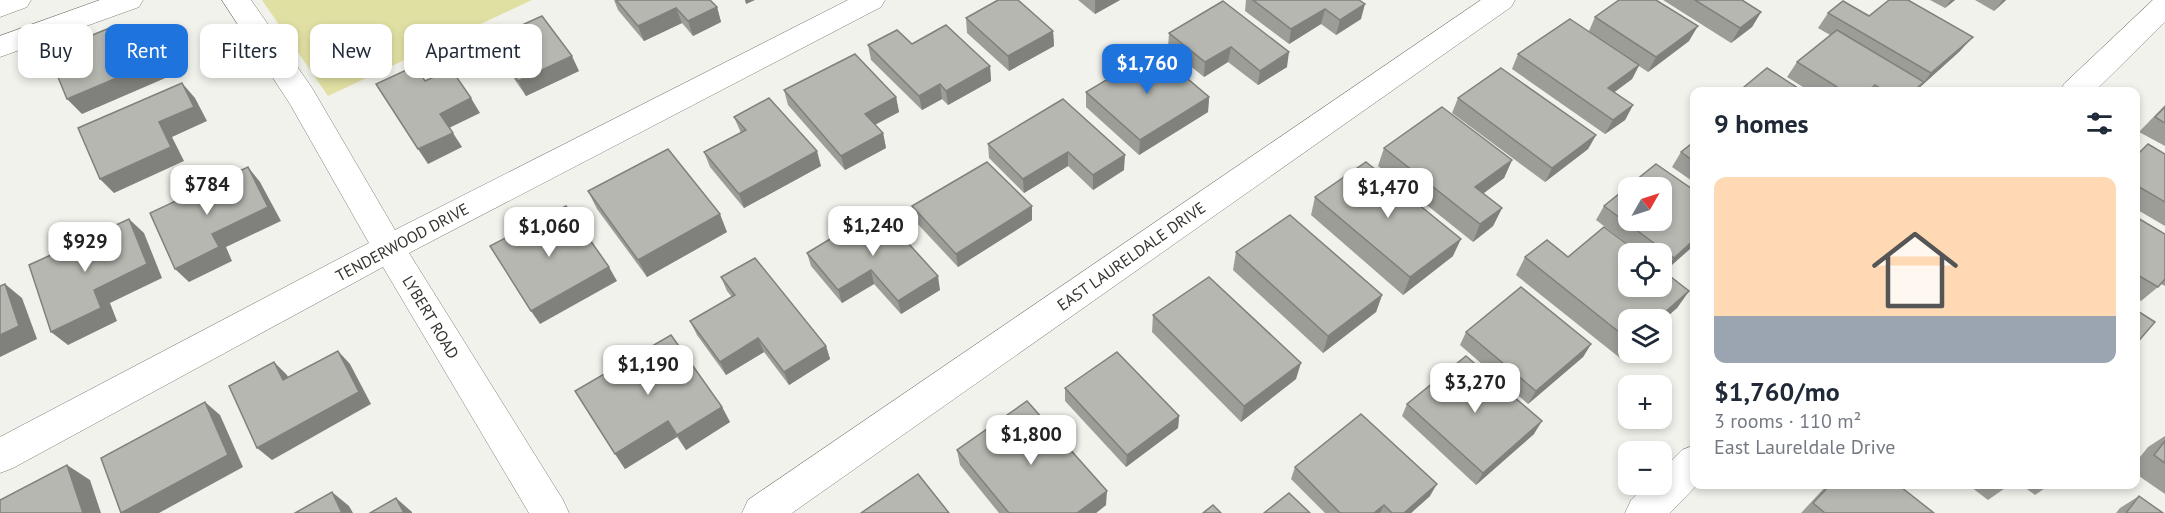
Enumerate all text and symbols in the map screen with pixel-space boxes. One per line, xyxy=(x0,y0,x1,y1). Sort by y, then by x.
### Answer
chip: Buy xyxy=(18,24,93,78)
chip: Rent xyxy=(105,24,188,78)
chip: Filters xyxy=(200,24,298,78)
chip: New xyxy=(310,24,392,78)
chip: Apartment xyxy=(404,24,542,78)
pin: $1,760 xyxy=(1098,44,1196,95)
text: $1,760 xyxy=(1116,50,1178,76)
text: 9 homes xyxy=(1714,107,1809,140)
icon: filters xyxy=(2083,107,2116,140)
pin: $784 xyxy=(171,165,243,216)
pin: $1,470 xyxy=(1339,168,1437,219)
text: $784 xyxy=(184,171,230,197)
text: $1,470 xyxy=(1357,174,1419,200)
north arrow xyxy=(1618,177,1672,231)
map controls xyxy=(1618,177,1672,495)
street label: EAST LAURELDALE DRIVE xyxy=(1053,197,1209,315)
street label: TENDERWOOD DRIVE xyxy=(332,198,472,286)
pin: $1,240 xyxy=(824,206,922,257)
pin: $1,060 xyxy=(500,207,598,258)
text: $1,240 xyxy=(842,212,904,238)
text: $1,060 xyxy=(518,213,580,239)
icon: home xyxy=(1861,216,1969,324)
pin: $929 xyxy=(49,222,121,273)
text: $929 xyxy=(62,228,108,254)
button: locate xyxy=(1618,243,1672,297)
street label: LYBERT ROAD xyxy=(398,272,464,362)
button: layers xyxy=(1618,309,1672,363)
pin: $1,190 xyxy=(599,345,697,396)
text: $1,190 xyxy=(617,351,679,377)
pin: $3,270 xyxy=(1426,363,1524,414)
text: $3,270 xyxy=(1444,369,1506,395)
button: + xyxy=(1618,375,1672,429)
text: $1,760/mo xyxy=(1714,375,1840,408)
text: 3 rooms · 110 m² xyxy=(1714,408,1861,434)
pin: $1,800 xyxy=(982,415,1080,466)
text: $1,800 xyxy=(1000,421,1062,447)
text: East Laureldale Drive xyxy=(1714,434,1895,460)
button: − xyxy=(1618,441,1672,495)

